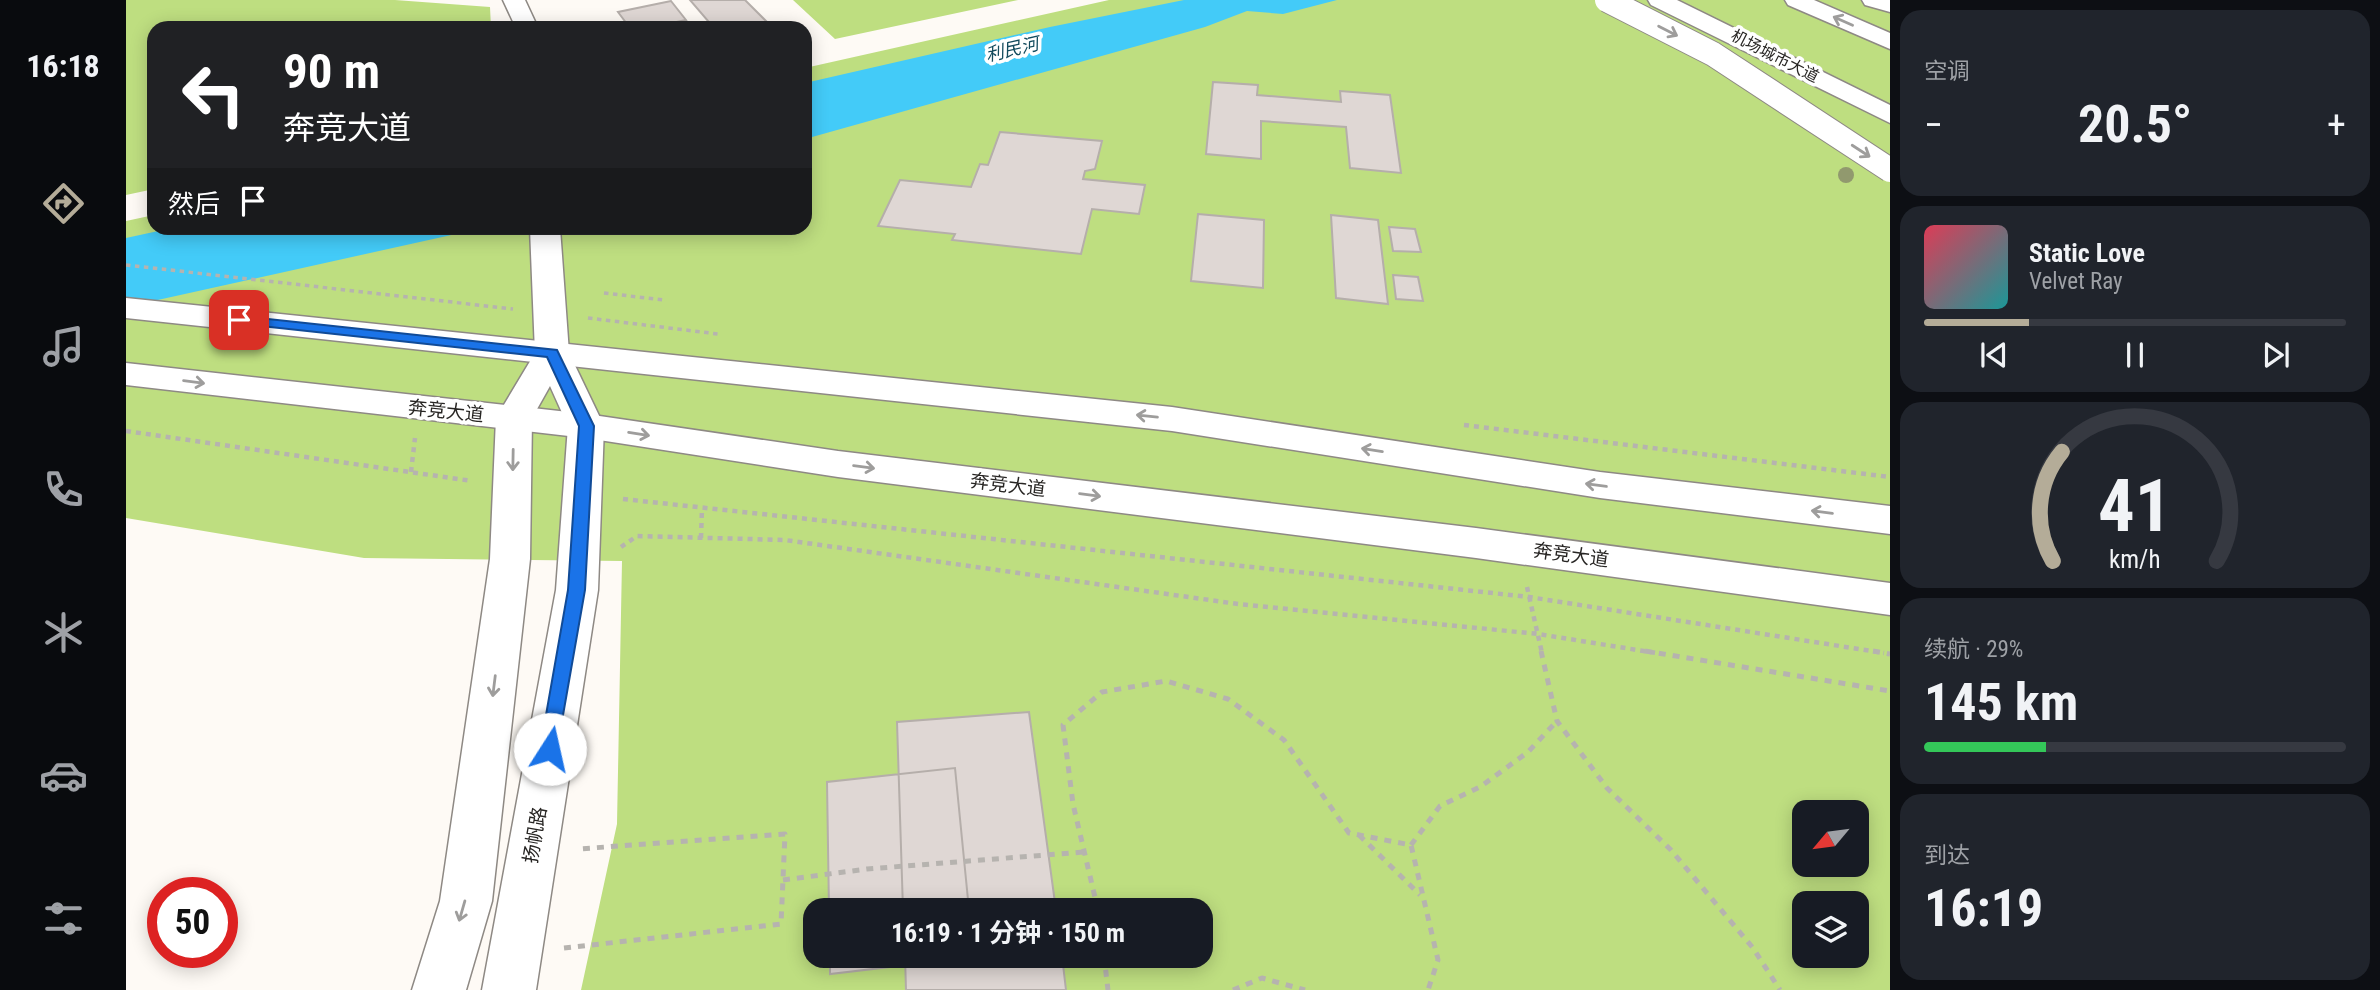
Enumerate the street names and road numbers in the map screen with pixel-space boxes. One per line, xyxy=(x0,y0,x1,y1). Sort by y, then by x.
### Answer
street label: 机场城市大道 xyxy=(1728,26,1822,86)
street label: 奔竞大道 xyxy=(407,396,485,426)
street label: 奔竞大道 xyxy=(969,469,1047,501)
street label: 奔竞大道 xyxy=(1532,538,1610,572)
street label: 扬帆路 xyxy=(519,805,551,865)

